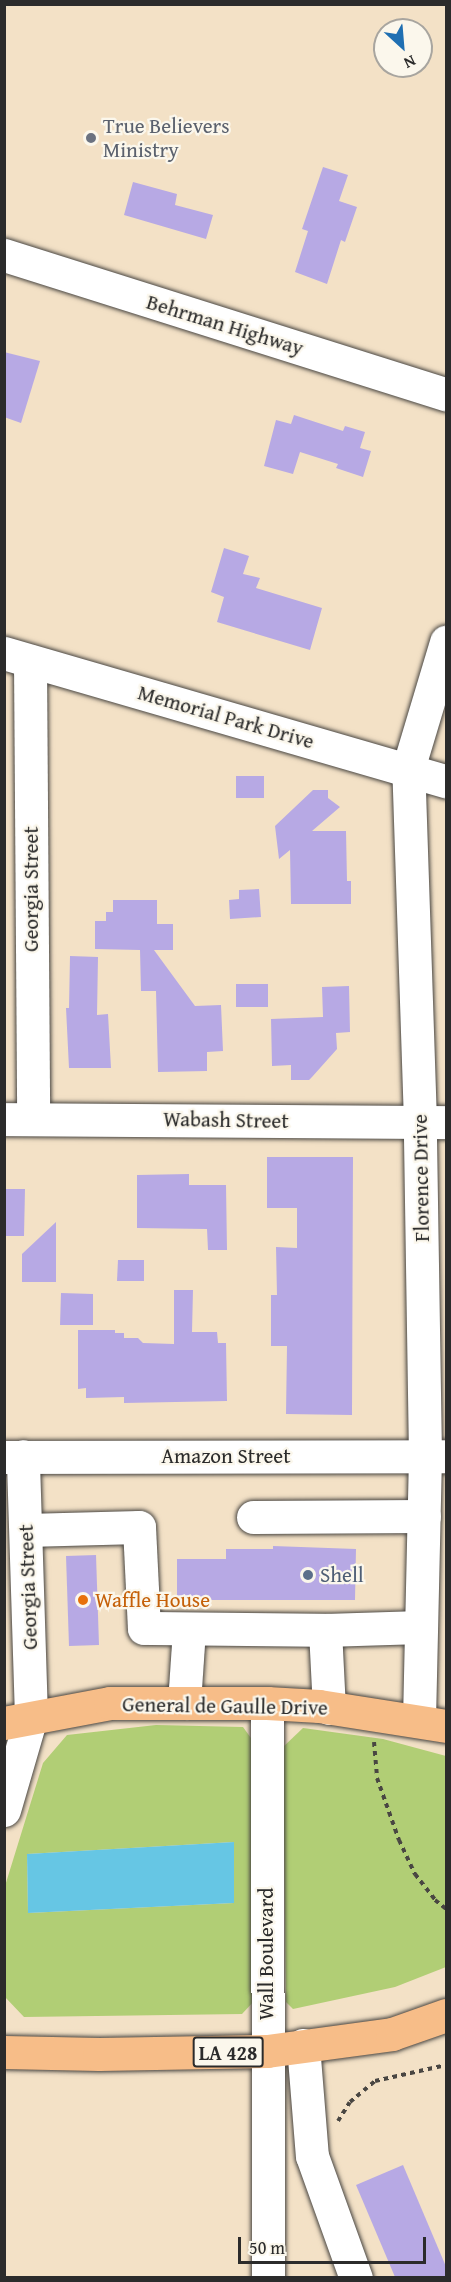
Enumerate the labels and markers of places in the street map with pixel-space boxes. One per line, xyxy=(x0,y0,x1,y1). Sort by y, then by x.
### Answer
place label: True Believers Ministry xyxy=(103,113,229,163)
marker: True Believers Ministry xyxy=(84,131,98,145)
place label: Shell xyxy=(320,1562,364,1588)
marker: Shell xyxy=(301,1568,315,1582)
place label: Waffle House xyxy=(95,1587,210,1613)
marker: Waffle House xyxy=(76,1593,90,1607)

